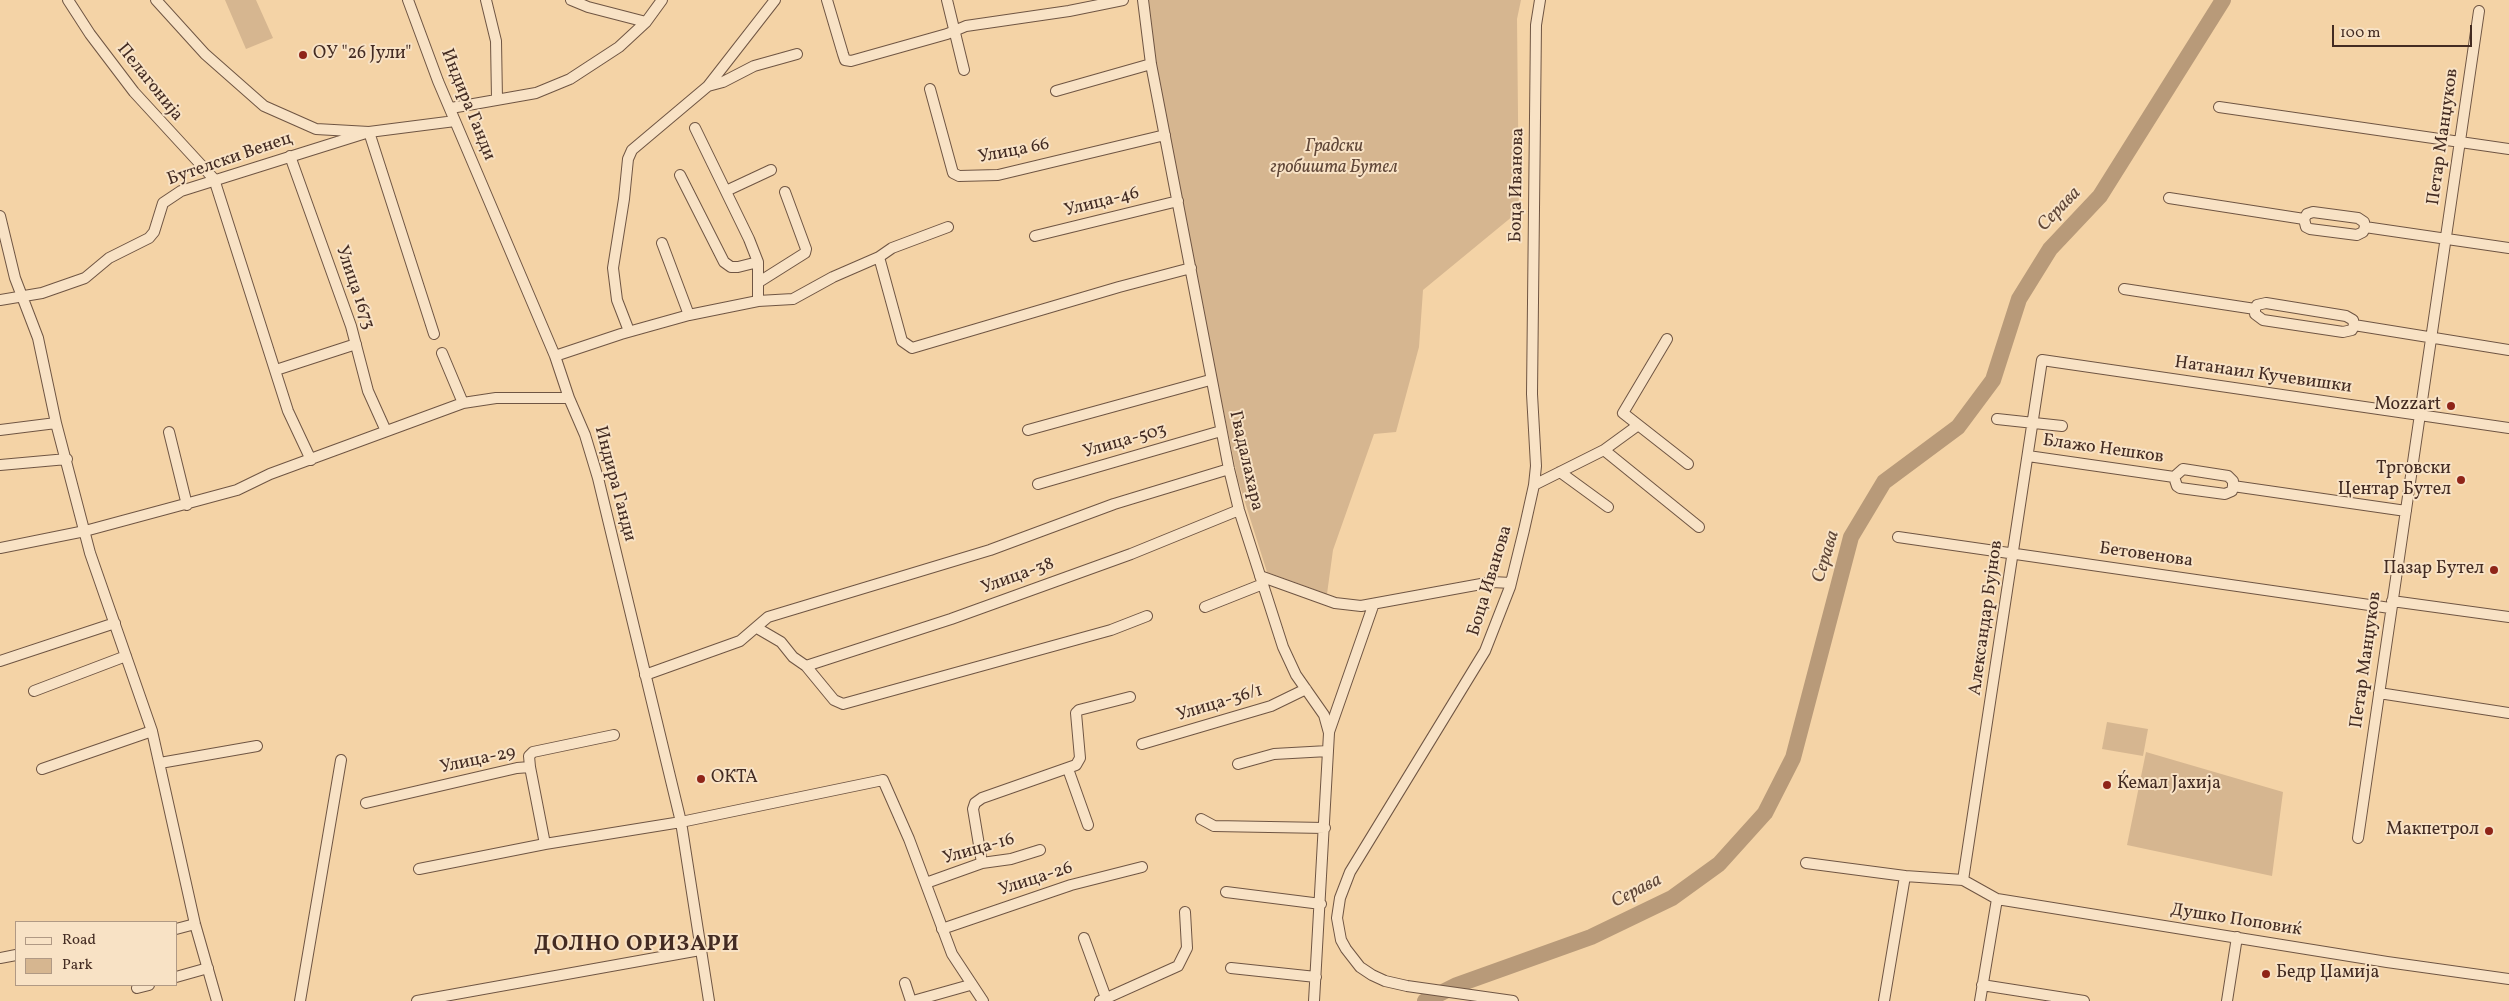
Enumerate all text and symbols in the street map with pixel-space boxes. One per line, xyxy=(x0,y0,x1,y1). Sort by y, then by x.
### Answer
scale bar xyxy=(2334,15,2474,47)
text: 100 m xyxy=(2340,23,2380,44)
street label: Пелагонија xyxy=(111,40,187,126)
place label: ОУ "26 Јули" xyxy=(313,44,412,66)
street label: Индира Ганди xyxy=(435,46,499,164)
marker: ОУ "26 Јули" xyxy=(297,49,309,61)
street label: Петар Манџуков xyxy=(2424,67,2464,207)
street label: Боца Иванова xyxy=(1506,127,1530,243)
street label: Бутелски Венец xyxy=(165,128,295,192)
street label: Улица 66 xyxy=(977,135,1051,169)
park label: Градски гробишта Бутел xyxy=(1270,137,1398,180)
street label: Улица-46 xyxy=(1062,183,1142,223)
water label: Серава xyxy=(2033,183,2087,237)
street label: Улица 1673 xyxy=(330,243,378,333)
street label: Натанаил Кучевишки xyxy=(2173,353,2353,399)
place label: Mozzart xyxy=(2374,395,2441,417)
marker: Mozzart xyxy=(2445,400,2457,412)
street label: Гвадалахара xyxy=(1223,409,1267,513)
street label: Улица-503 xyxy=(1081,420,1169,464)
street label: Индира Ганди xyxy=(588,424,640,544)
street label: Блажо Нешков xyxy=(2041,431,2165,469)
place label: Трговски Центар Бутел xyxy=(2338,459,2451,502)
marker: Трговски Центар Бутел xyxy=(2455,474,2467,486)
street label: Боца Иванова xyxy=(1464,523,1518,639)
water label: Серава xyxy=(1808,528,1846,586)
street label: Александар Бујнов xyxy=(1965,539,2009,697)
street label: Бетовенова xyxy=(2098,539,2194,573)
street label: Улица-38 xyxy=(979,554,1057,600)
place label: Пазар Бутел xyxy=(2383,559,2484,581)
marker: Пазар Бутел xyxy=(2488,564,2500,576)
street label: Петар Манџуков xyxy=(2347,590,2387,730)
street label: Улица-36/1 xyxy=(1174,681,1266,727)
street label: Улица-29 xyxy=(438,742,518,780)
place label: ОКТА xyxy=(711,768,758,790)
marker: ОКТА xyxy=(695,773,707,785)
place label: Ќемал Јахија xyxy=(2117,774,2221,796)
marker: Ќемал Јахија xyxy=(2101,779,2113,791)
place label: Макпетрол xyxy=(2386,820,2479,842)
marker: Макпетрол xyxy=(2483,825,2495,837)
street label: Улица-16 xyxy=(941,829,1017,871)
street label: Улица-26 xyxy=(996,858,1076,902)
water label: Серава xyxy=(1608,870,1666,914)
street label: Душко Поповиќ xyxy=(2169,900,2303,942)
legend xyxy=(15,921,178,986)
text: Road xyxy=(62,930,96,951)
district label: ДОЛНО ОРИЗАРИ xyxy=(532,933,742,959)
text: Park xyxy=(62,955,93,976)
place label: Бедр Џамија xyxy=(2276,963,2379,985)
marker: Бедр Џамија xyxy=(2260,968,2272,980)

